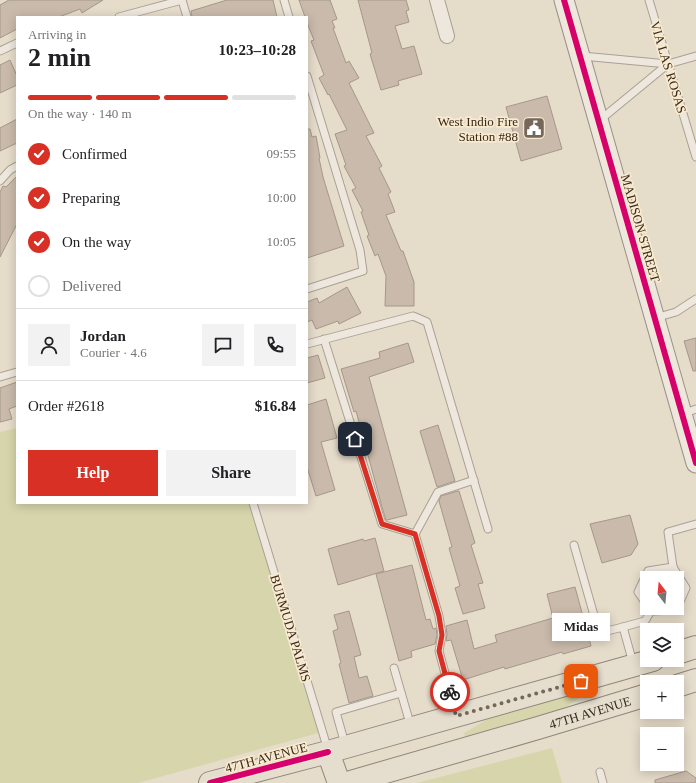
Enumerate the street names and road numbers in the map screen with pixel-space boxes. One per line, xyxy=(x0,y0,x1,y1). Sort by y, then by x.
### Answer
street label: VIA LAS ROSAS xyxy=(647,19,690,115)
street label: MADISON STREET xyxy=(618,172,663,284)
street label: BURMUDA PALMS xyxy=(267,573,314,683)
street label: 47TH AVENUE xyxy=(547,693,633,732)
street label: 47TH AVENUE xyxy=(223,739,309,776)

